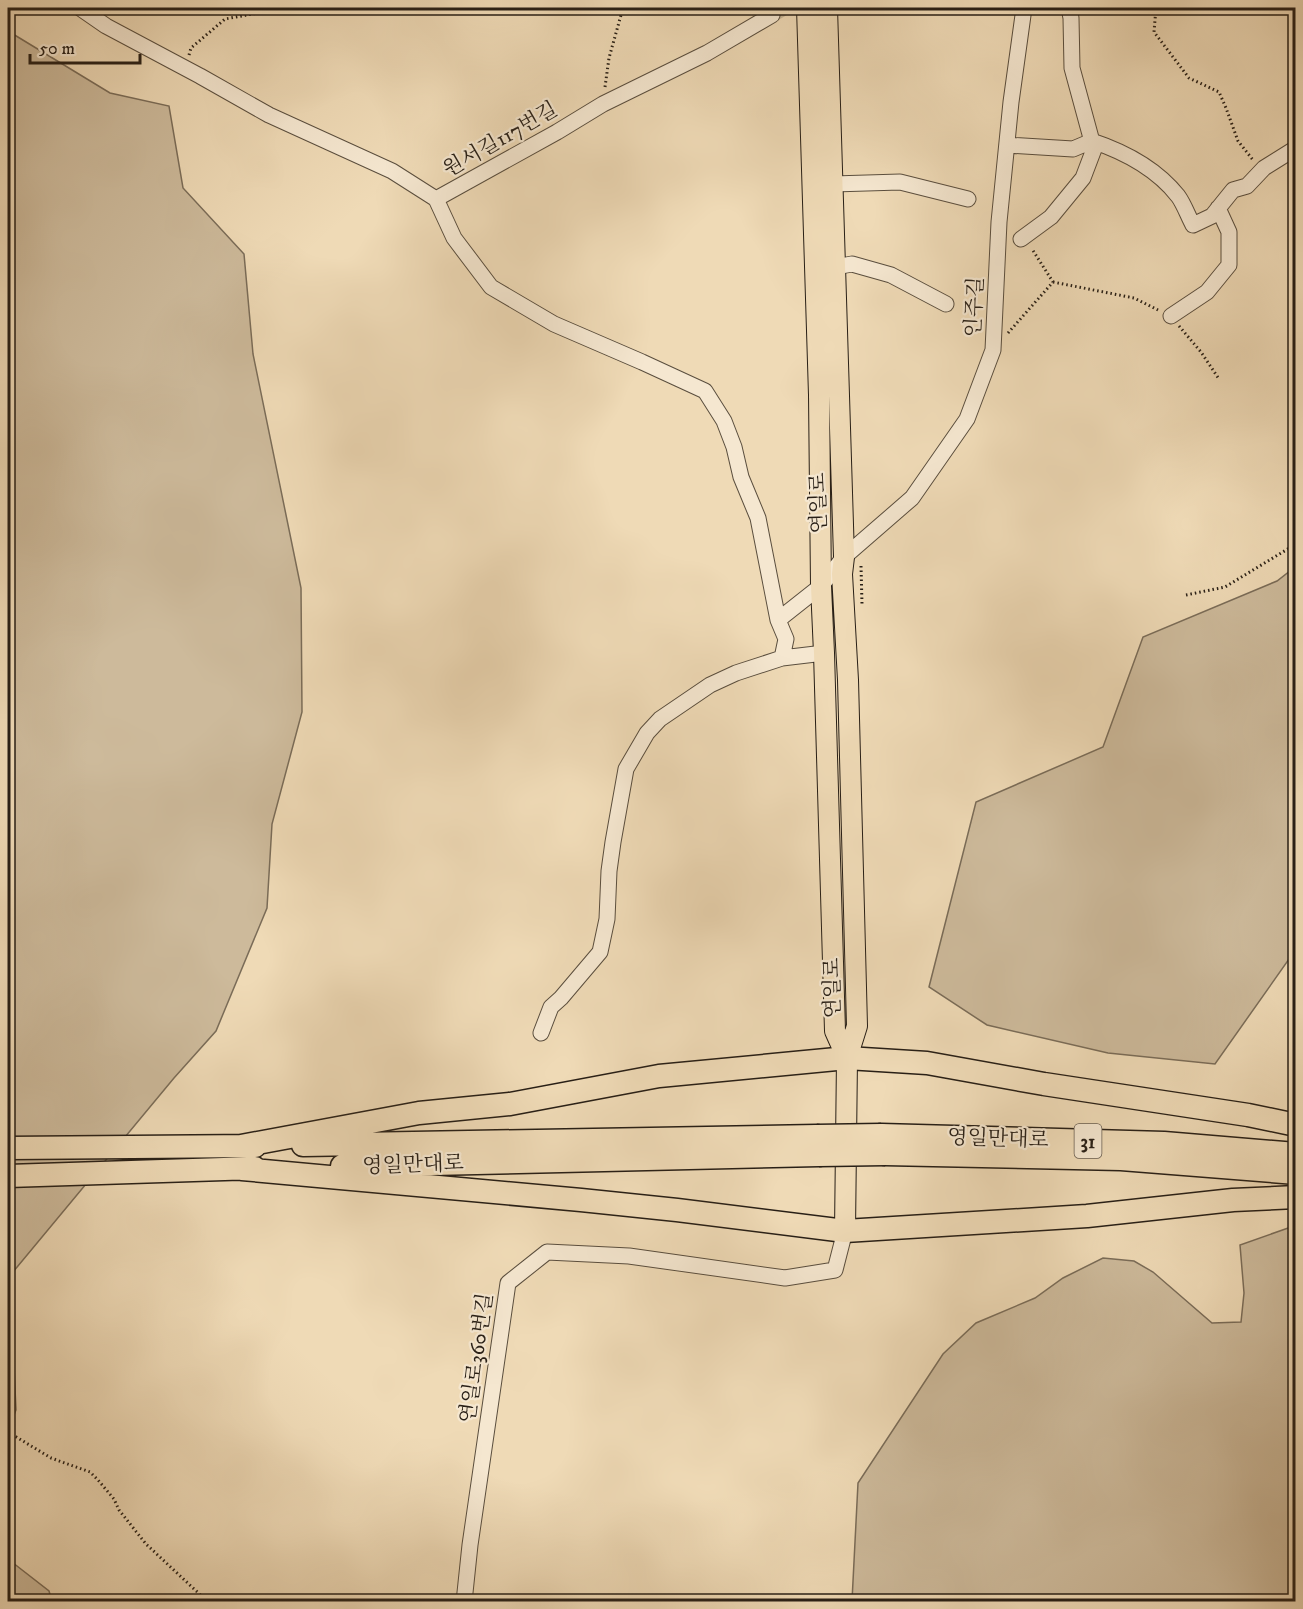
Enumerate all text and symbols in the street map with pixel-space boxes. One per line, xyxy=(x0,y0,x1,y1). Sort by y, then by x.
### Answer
scale bar xyxy=(30,27,140,65)
text: 50 m xyxy=(39,38,75,60)
street label: 원서길117번길 xyxy=(439,97,562,183)
street label: 인주길 xyxy=(960,276,990,338)
street label: 연일로 xyxy=(805,472,833,534)
street label: 연일로 xyxy=(819,957,847,1019)
street label: 영일만대로 xyxy=(947,1124,1049,1154)
road number: 31 xyxy=(1074,1124,1102,1158)
street label: 영일만대로 xyxy=(362,1150,464,1180)
street label: 연일로360번길 xyxy=(455,1291,499,1425)

